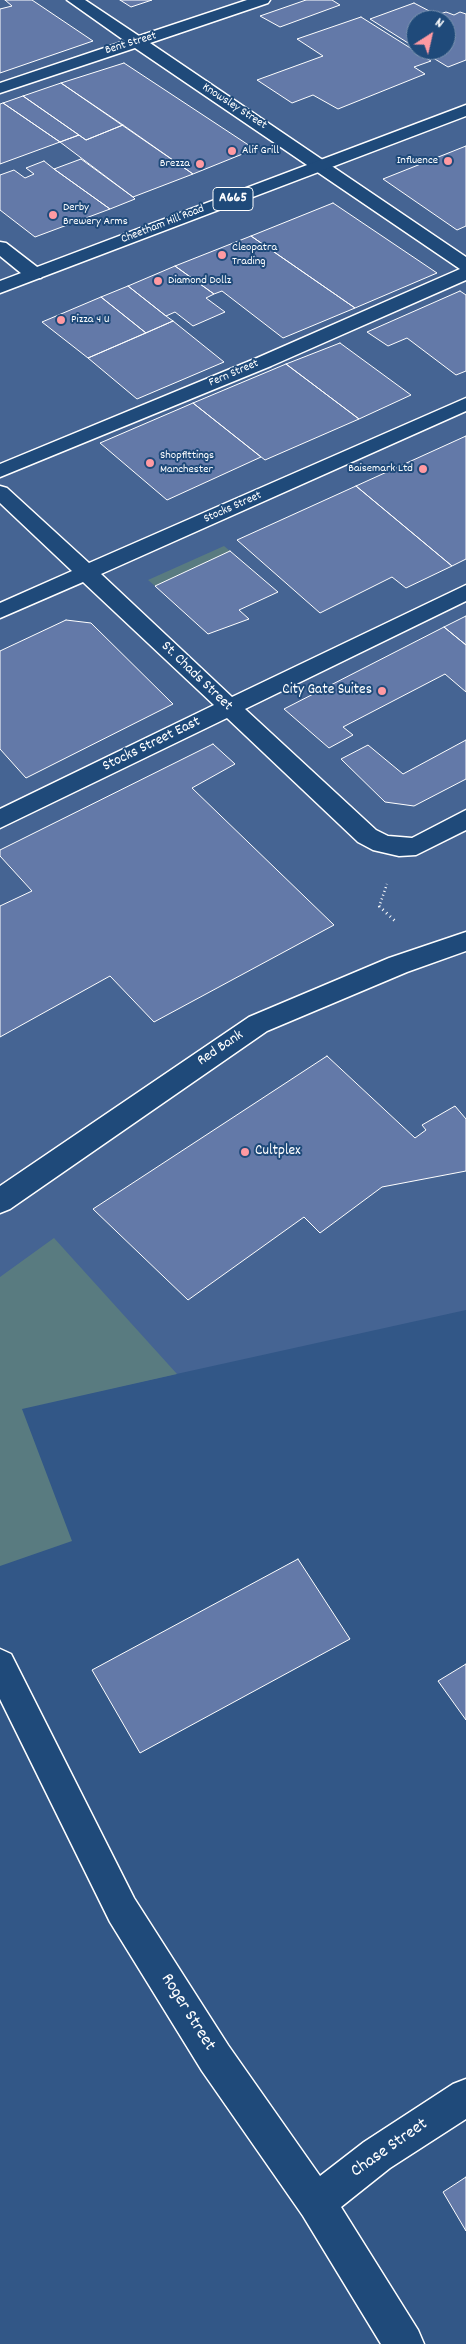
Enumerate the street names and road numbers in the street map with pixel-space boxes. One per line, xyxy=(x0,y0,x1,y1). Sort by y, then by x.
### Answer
street label: Bent Street xyxy=(104,29,158,59)
street label: Knowsley Street xyxy=(199,81,269,133)
road number: A665 xyxy=(213,188,253,210)
street label: Cheetham Hill Road xyxy=(119,203,207,247)
street label: Fern Street xyxy=(207,357,261,391)
street label: Stocks Street xyxy=(202,489,264,527)
street label: St. Chads Street xyxy=(156,638,236,716)
street label: Stocks Street East xyxy=(100,714,204,776)
street label: Red Bank xyxy=(195,1027,247,1071)
street label: Roger Street xyxy=(155,1970,219,2056)
street label: Chase Street xyxy=(347,2115,433,2183)

